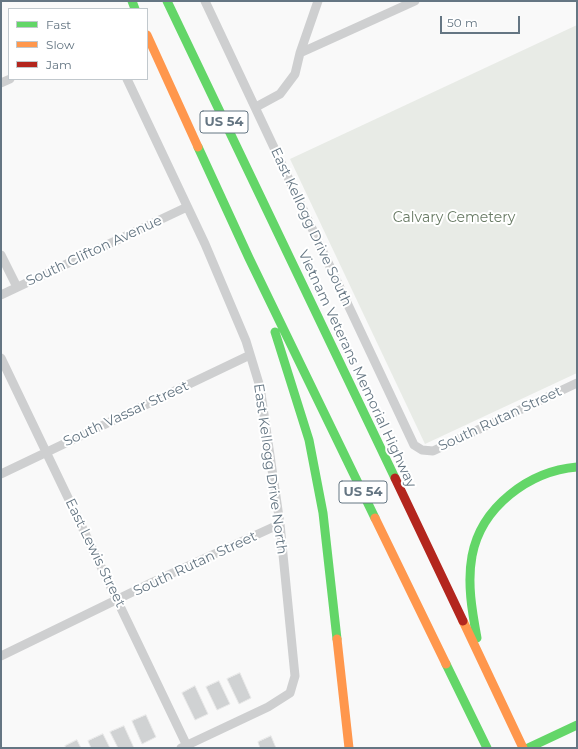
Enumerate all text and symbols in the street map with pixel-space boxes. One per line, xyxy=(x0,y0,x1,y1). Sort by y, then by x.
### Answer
legend xyxy=(8,8,148,80)
scale bar xyxy=(442,8,522,34)
text: 50 m xyxy=(447,15,478,30)
text: Fast xyxy=(46,17,71,32)
text: Slow xyxy=(46,37,75,52)
text: Jam xyxy=(46,57,72,72)
road number: US 54 xyxy=(200,111,248,133)
street label: East Kellogg Drive South xyxy=(267,145,355,309)
park label: Calvary Cemetery xyxy=(393,210,515,226)
street label: South Clifton Avenue xyxy=(23,212,165,290)
street label: Vietnam Veterans Memorial Highway xyxy=(294,247,420,491)
street label: South Vassar Street xyxy=(61,378,191,450)
street label: East Kellogg Drive North xyxy=(250,382,290,556)
street label: South Rutan Street xyxy=(436,383,564,455)
road number: US 54 xyxy=(339,481,387,503)
street label: East Lewis Street xyxy=(61,496,129,610)
street label: South Rutan Street xyxy=(131,528,259,600)

